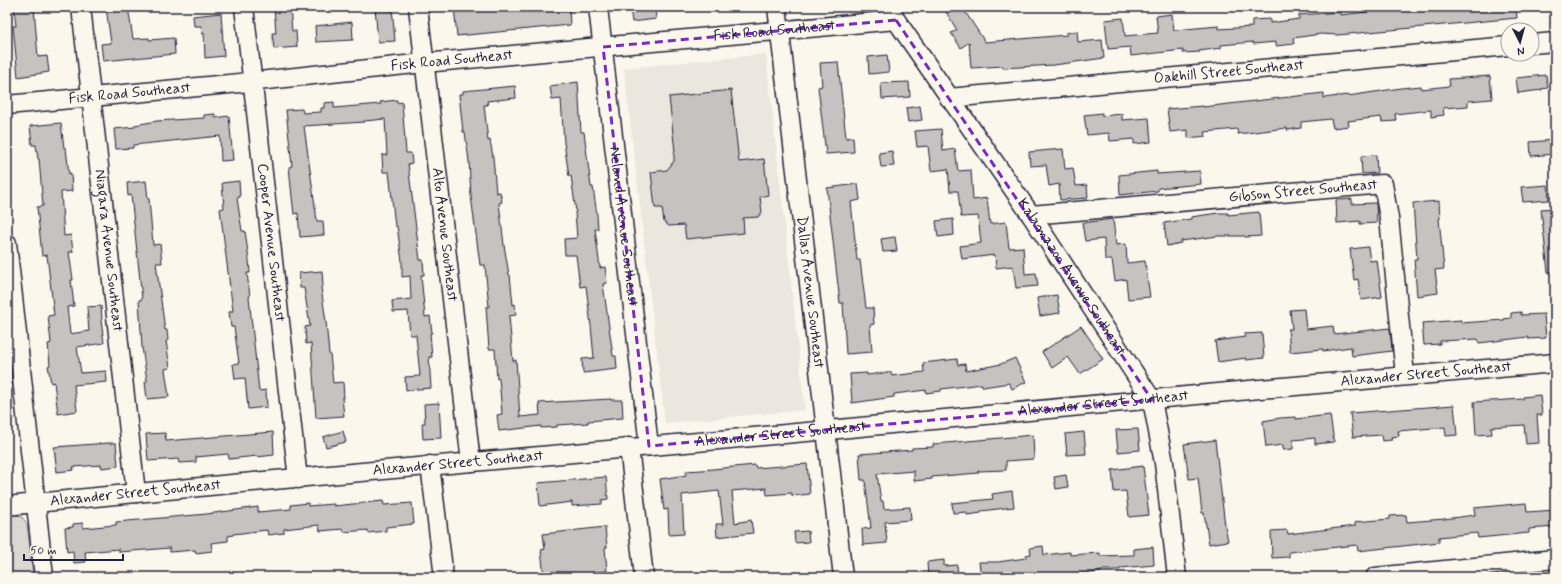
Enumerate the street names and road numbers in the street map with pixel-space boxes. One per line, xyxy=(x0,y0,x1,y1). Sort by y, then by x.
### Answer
street label: Fisk Road Southeast xyxy=(713,16,837,47)
street label: Fisk Road Southeast xyxy=(390,45,514,77)
street label: Oakhill Street Southeast xyxy=(1153,55,1305,89)
street label: Fisk Road Southeast xyxy=(68,78,192,109)
street label: Neland Avenue Southeast xyxy=(604,145,643,308)
street label: Cooper Avenue Southeast xyxy=(252,162,290,323)
street label: Alto Avenue Southeast xyxy=(427,166,462,303)
street label: Niagara Avenue Southeast xyxy=(89,168,128,333)
street label: Gibson Street Southeast xyxy=(1228,174,1379,208)
street label: Kalamazoo Avenue Southeast xyxy=(1012,194,1131,360)
street label: Dallas Avenue Southeast xyxy=(791,215,829,370)
street label: Alexander Street Southeast xyxy=(1340,357,1513,392)
street label: Alexander Street Southeast xyxy=(1017,386,1190,422)
street label: Alexander Street Southeast xyxy=(694,416,868,452)
street label: Alexander Street Southeast xyxy=(372,446,545,481)
street label: Alexander Street Southeast xyxy=(49,475,222,511)

